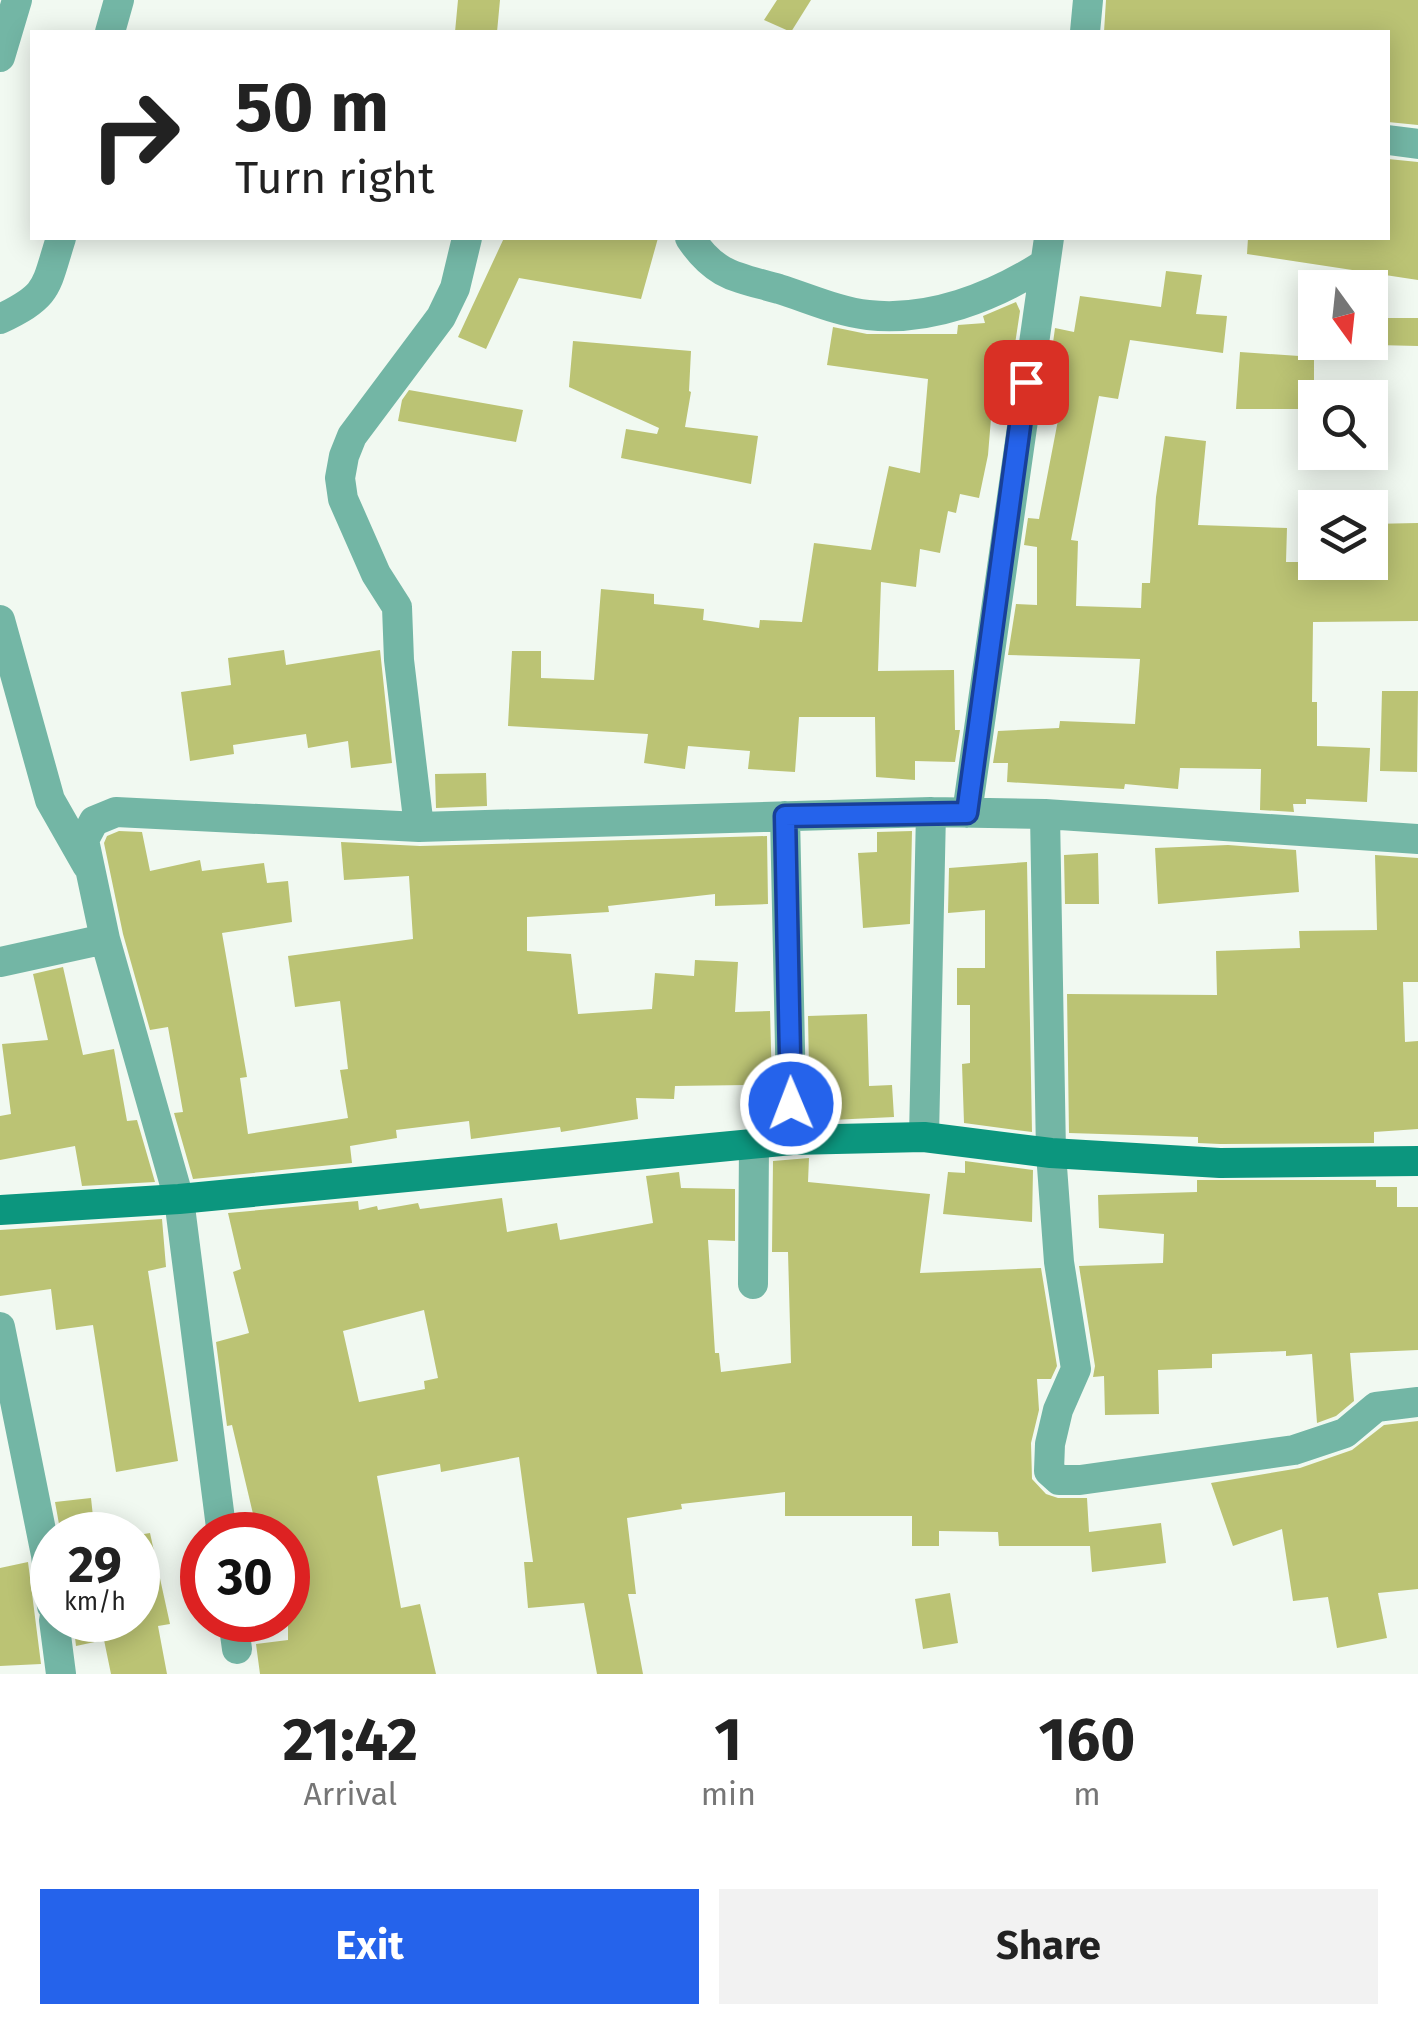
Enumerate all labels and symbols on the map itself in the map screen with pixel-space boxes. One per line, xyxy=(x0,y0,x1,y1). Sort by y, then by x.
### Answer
north arrow xyxy=(1298,270,1388,360)
pin xyxy=(984,340,1069,425)
position arrow xyxy=(739,1052,843,1156)
speed limit sign: 30 xyxy=(180,1512,310,1642)

